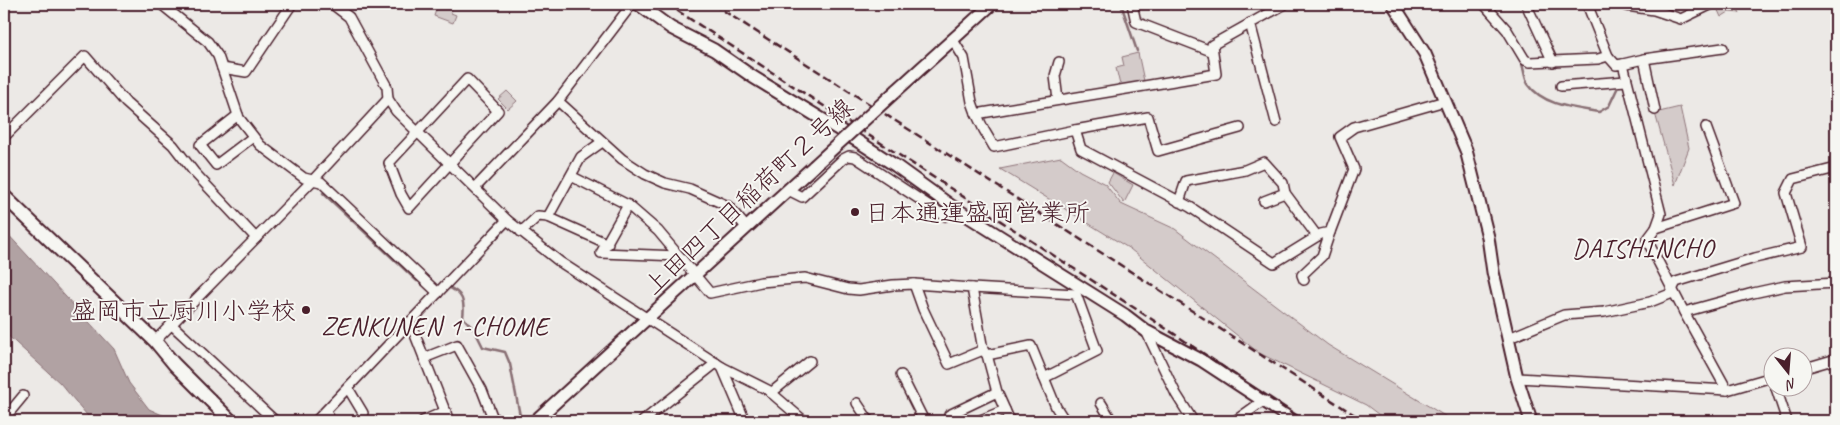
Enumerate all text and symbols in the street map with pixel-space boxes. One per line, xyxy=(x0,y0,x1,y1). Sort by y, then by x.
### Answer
street label: 上田四丁目稲荷町２号線 xyxy=(637,91,860,302)
place label: 日本通運盛岡営業所 xyxy=(865,197,1090,229)
marker: 日本通運盛岡営業所 xyxy=(849,206,861,218)
district label: DAISHINCHO xyxy=(1572,232,1716,265)
place label: 盛岡市立厨川小学校 xyxy=(71,295,296,327)
marker: 盛岡市立厨川小学校 xyxy=(300,304,312,316)
district label: ZENKUNEN 1-CHOME xyxy=(321,310,551,343)
north arrow xyxy=(1762,348,1812,398)
text: N xyxy=(1783,375,1798,394)

